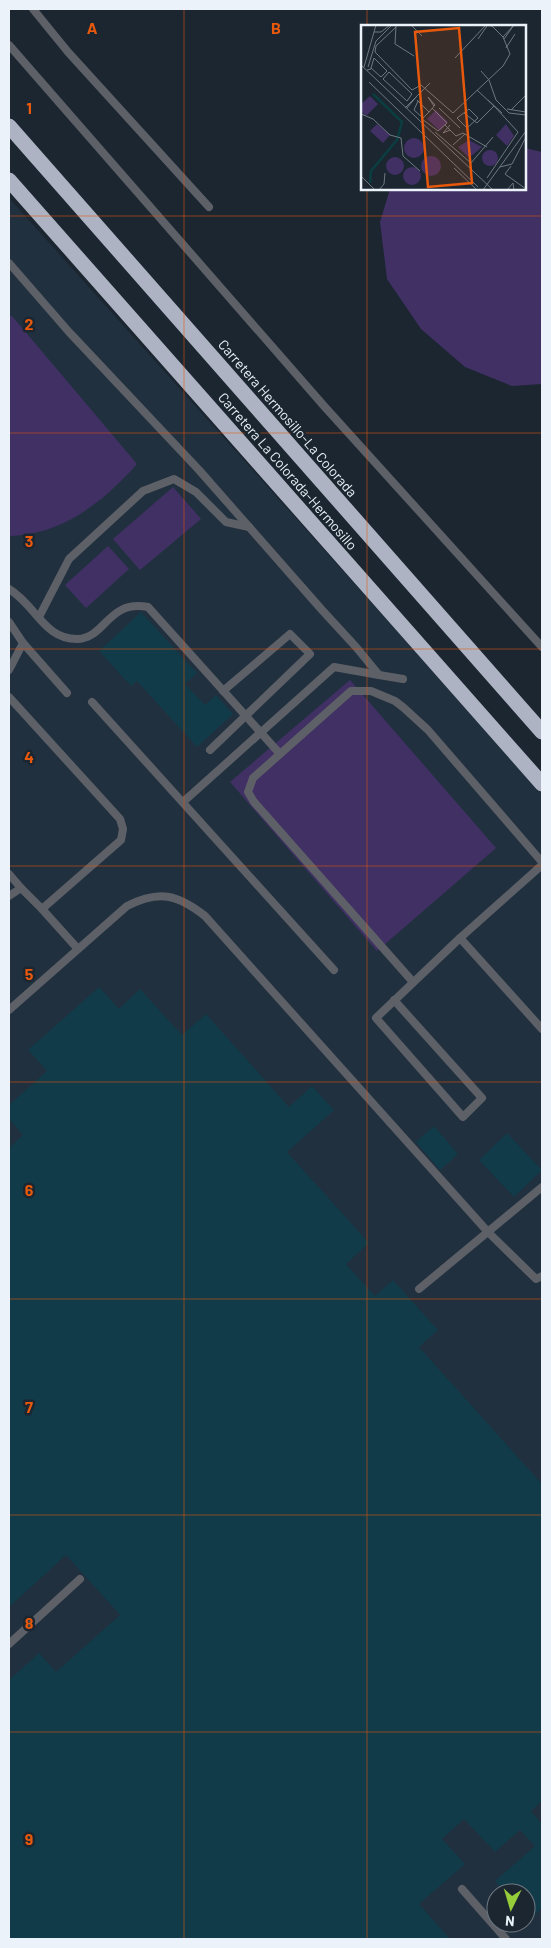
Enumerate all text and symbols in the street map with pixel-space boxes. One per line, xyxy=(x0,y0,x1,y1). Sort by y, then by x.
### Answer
text: A xyxy=(87,18,98,37)
text: B xyxy=(271,18,281,37)
inset map xyxy=(361,25,526,190)
text: 1 xyxy=(26,98,32,117)
text: 2 xyxy=(25,314,34,333)
street label: Carretera Hermosillo-La Colorada xyxy=(215,336,361,500)
street label: Carretera La Colorada-Hermosillo xyxy=(215,389,361,553)
text: 3 xyxy=(25,531,33,550)
text: 4 xyxy=(24,747,34,766)
text: 5 xyxy=(25,964,34,983)
text: 6 xyxy=(25,1180,34,1199)
text: 7 xyxy=(25,1397,33,1416)
text: 8 xyxy=(25,1613,34,1632)
text: 9 xyxy=(25,1829,33,1848)
north arrow xyxy=(486,1883,536,1933)
text: N xyxy=(504,1913,515,1930)

